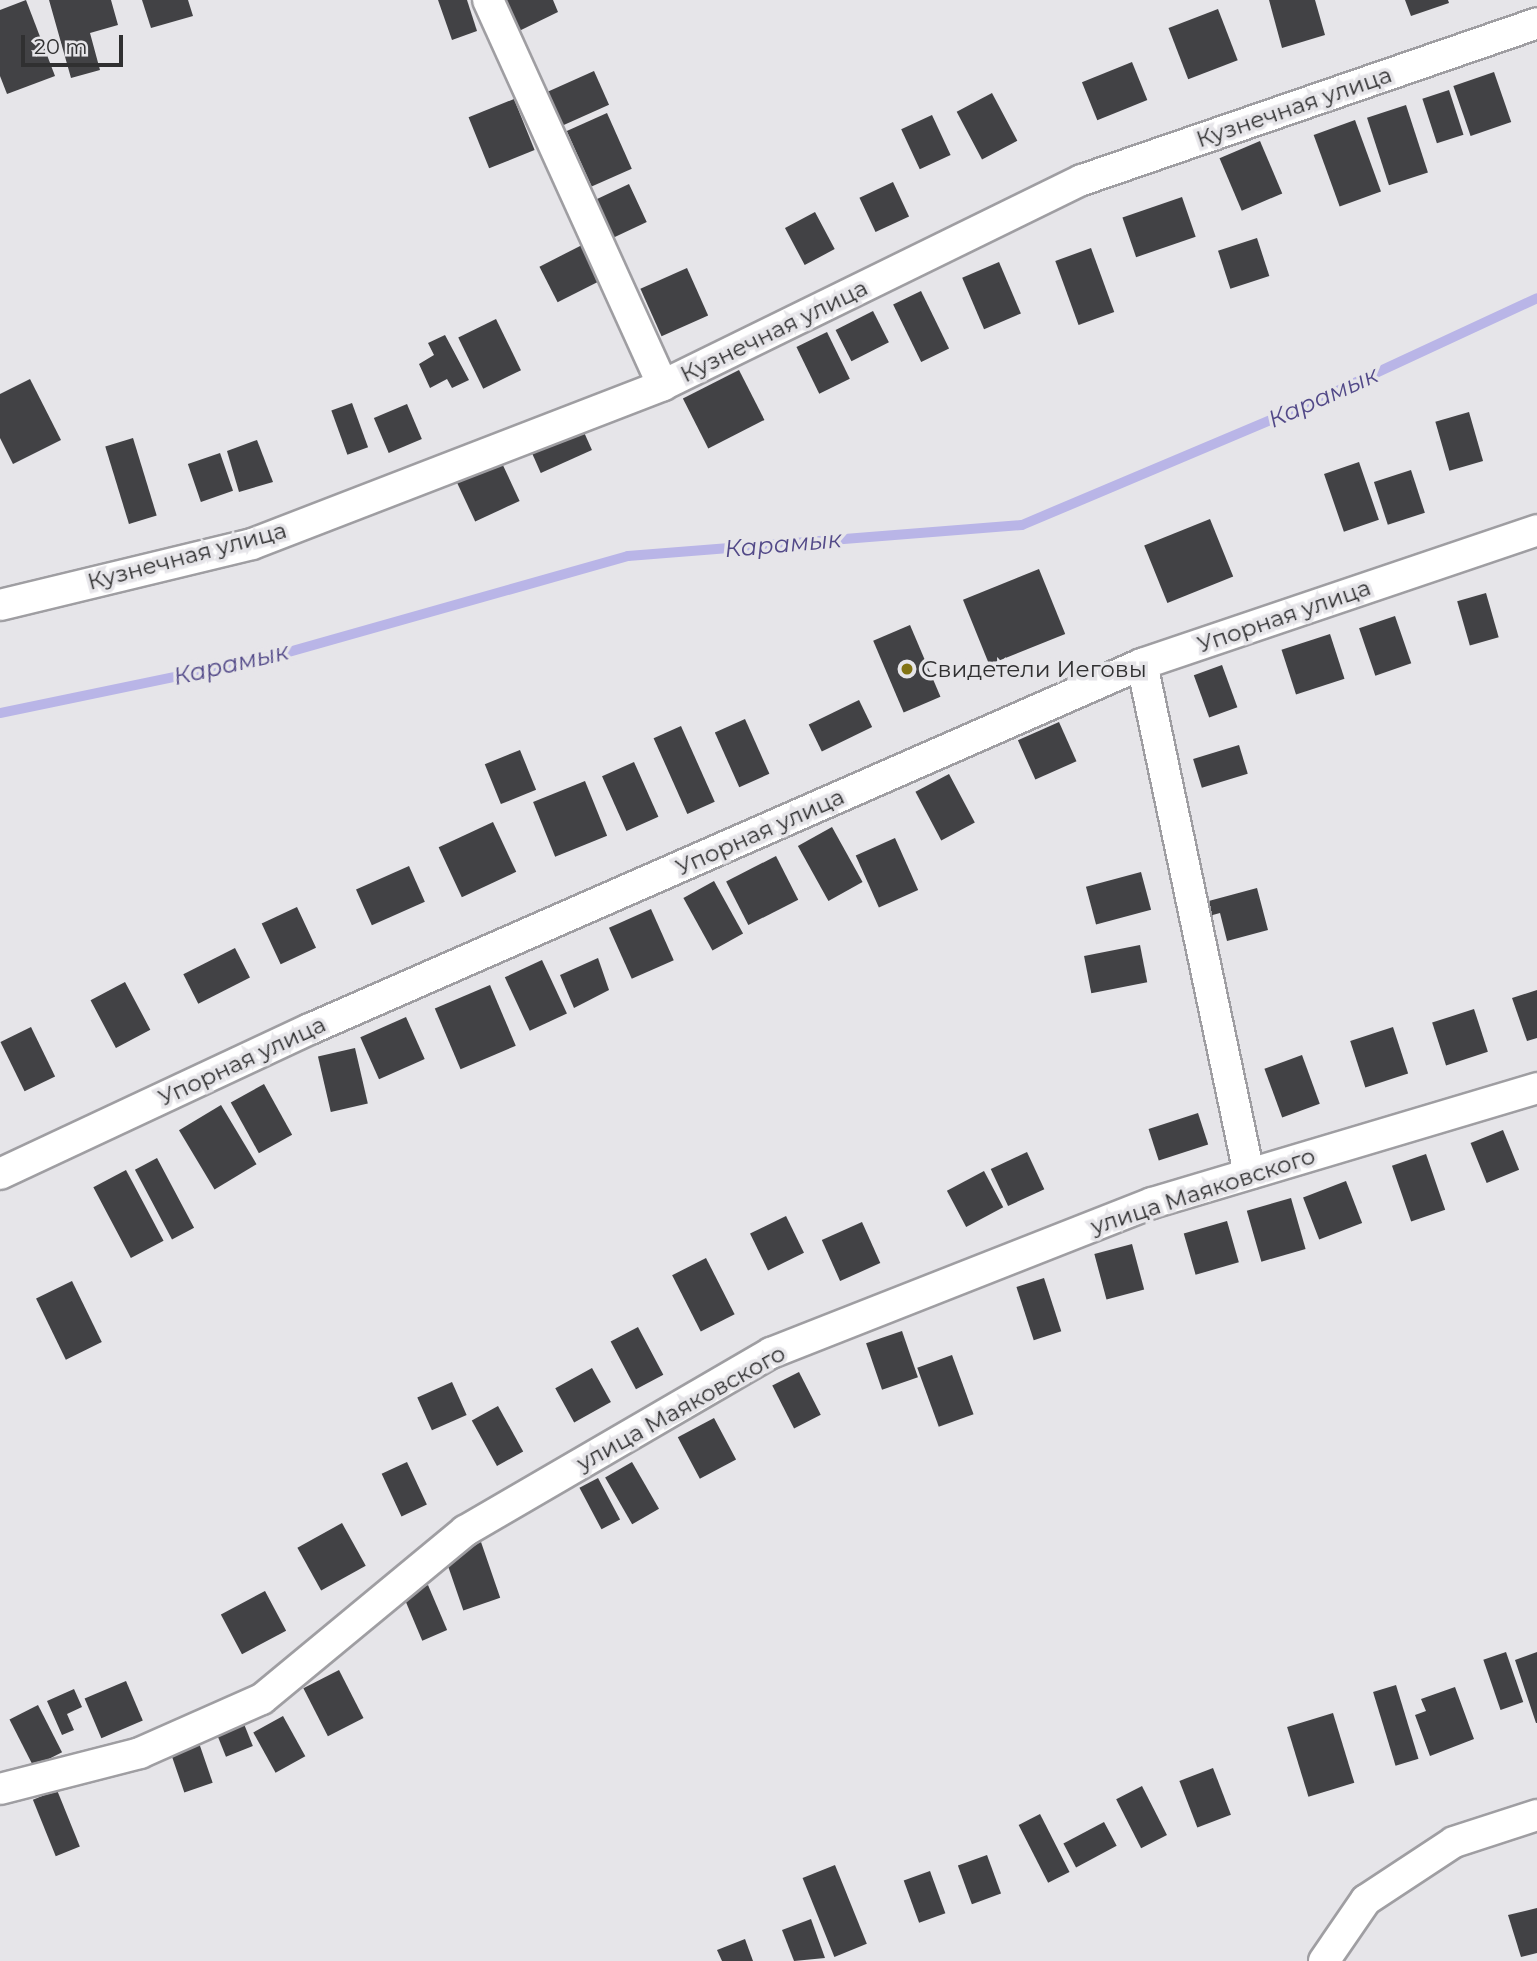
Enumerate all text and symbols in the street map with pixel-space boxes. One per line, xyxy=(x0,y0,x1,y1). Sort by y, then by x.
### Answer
scale bar xyxy=(24,21,126,65)
text: 20 m xyxy=(34,34,88,59)
street label: Кузнечная улица xyxy=(1193,61,1395,153)
street label: Кузнечная улица xyxy=(676,274,872,388)
water label: Карамык xyxy=(1264,360,1382,434)
street label: Кузнечная улица xyxy=(84,516,290,596)
water label: Карамык xyxy=(723,525,843,563)
street label: Упорная улица xyxy=(1194,573,1374,659)
water label: Карамык xyxy=(171,637,291,691)
place label: Свидетели Иеговы xyxy=(921,655,1147,683)
marker: Свидетели Иеговы xyxy=(899,661,915,677)
street label: Упорная улица xyxy=(672,782,848,882)
street label: Упорная улица xyxy=(154,1010,330,1112)
street label: улица Маяковского xyxy=(1087,1142,1319,1240)
street label: улица Маяковского xyxy=(572,1339,790,1477)

